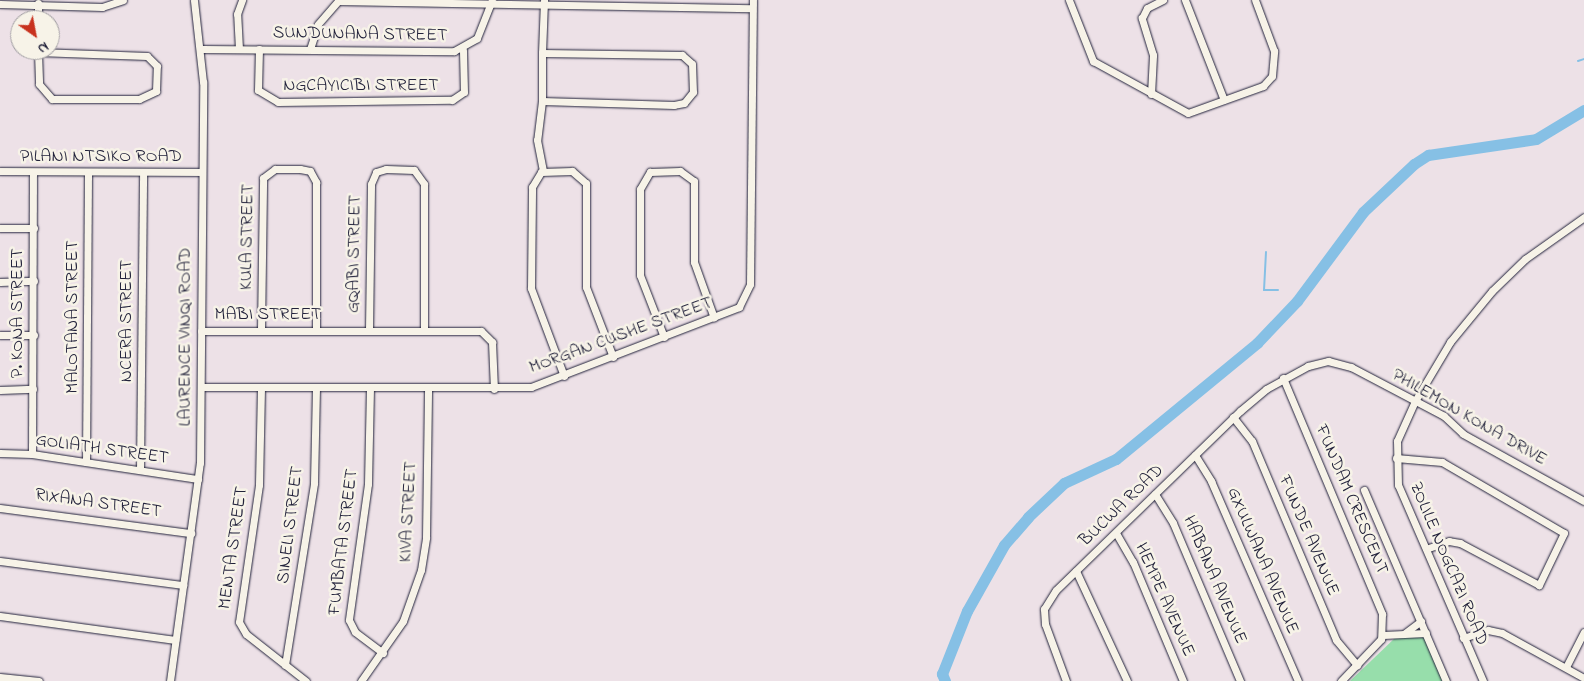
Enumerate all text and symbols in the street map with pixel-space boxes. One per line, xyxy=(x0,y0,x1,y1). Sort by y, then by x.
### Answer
north arrow xyxy=(10,10,60,60)
street label: SUNDUNANA STREET xyxy=(273,23,447,47)
text: N xyxy=(33,36,53,59)
street label: NGCAYICIBI STREET xyxy=(283,75,439,97)
street label: PILANI NTSIKO ROAD xyxy=(20,146,182,168)
street label: KULA STREET xyxy=(236,184,260,290)
street label: GQABI STREET xyxy=(343,195,367,313)
street label: MALOTANA STREET xyxy=(62,240,84,394)
street label: P. KONA STREET xyxy=(7,248,29,378)
street label: LAURENCE VINQI ROAD xyxy=(175,248,197,426)
street label: NCERA STREET xyxy=(116,260,138,382)
street label: MORGAN CUSHE STREET xyxy=(526,293,716,379)
street label: MABI STREET xyxy=(215,304,321,326)
street label: PHILEMON KONA DRIVE xyxy=(1388,365,1550,471)
street label: FUNDAM CRESCENT xyxy=(1310,422,1392,578)
street label: GOLIATH STREET xyxy=(34,430,170,470)
street label: BUCWA ROAD xyxy=(1075,460,1169,552)
street label: KIVA STREET xyxy=(396,461,422,563)
street label: SINELI STREET xyxy=(273,465,309,585)
street label: FUMBATA STREET xyxy=(324,468,364,616)
street label: FUNDE AVENUE xyxy=(1273,473,1343,599)
street label: ZOLILE NOGCAZI ROAD xyxy=(1404,479,1492,649)
street label: RIXANA STREET xyxy=(33,484,163,524)
street label: GXULWANA AVENUE xyxy=(1221,484,1303,638)
street label: MENTA STREET xyxy=(215,485,253,611)
street label: HABANA AVENUE xyxy=(1177,513,1251,647)
street label: HEMPE AVENUE xyxy=(1129,540,1199,660)

